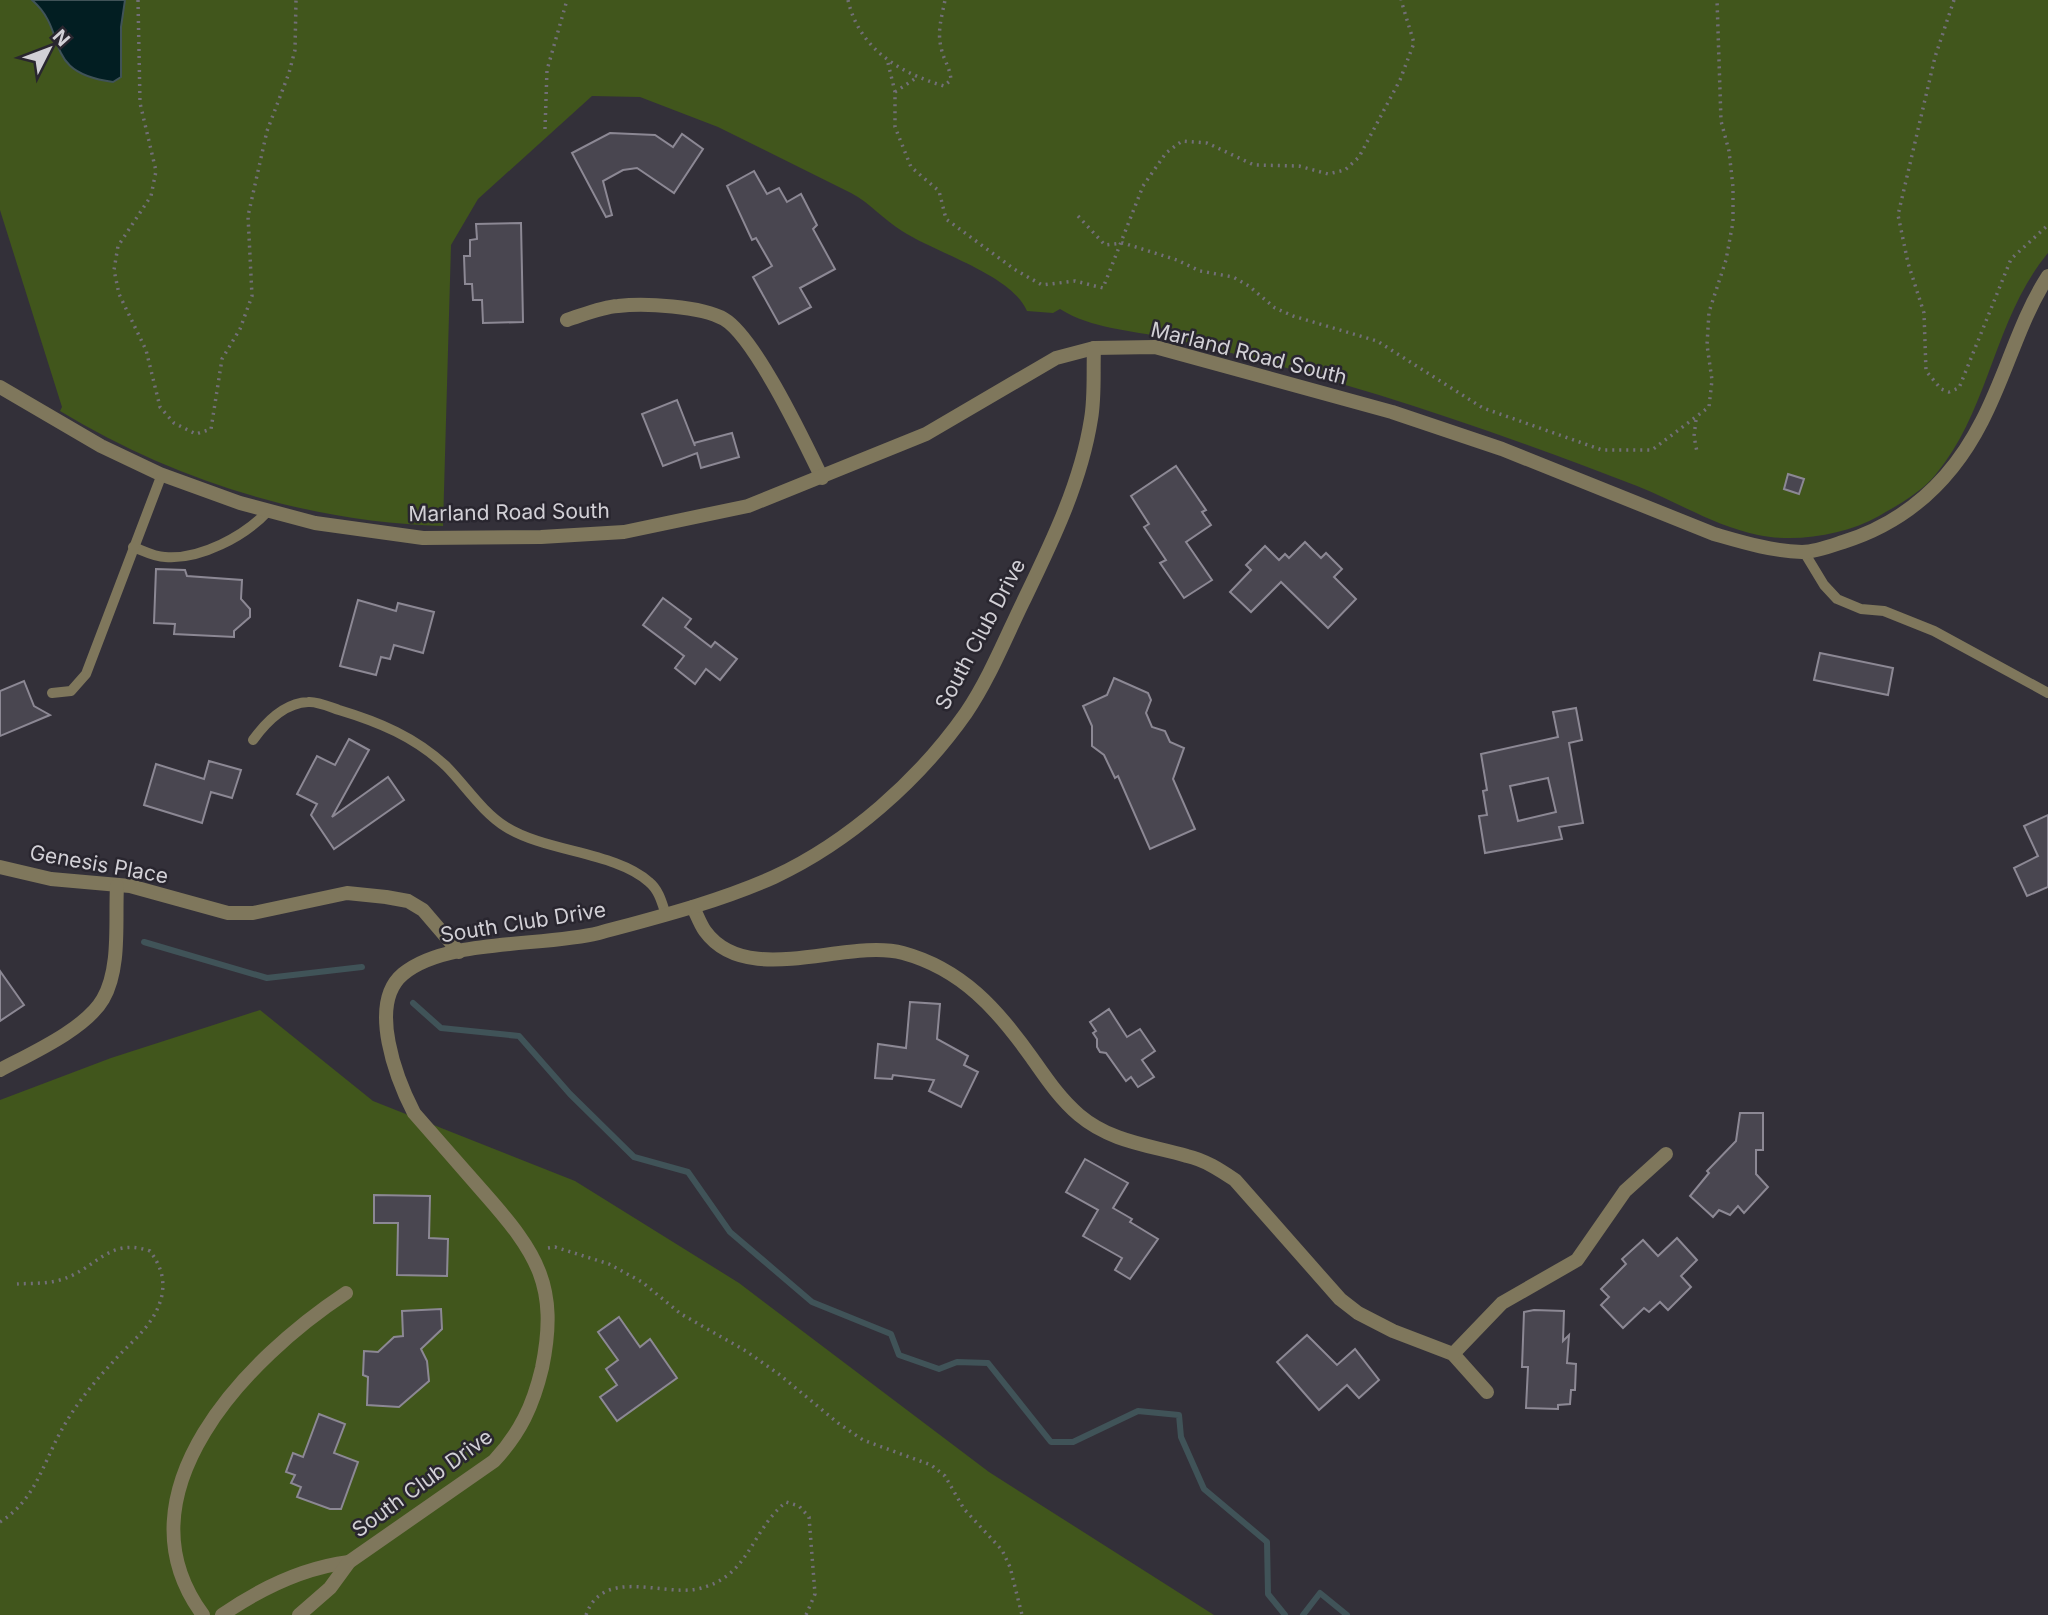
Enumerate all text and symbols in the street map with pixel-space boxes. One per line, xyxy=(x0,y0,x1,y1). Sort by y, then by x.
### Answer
north arrow xyxy=(14,14,84,84)
text: N xyxy=(48,25,75,51)
street label: Marland Road South xyxy=(1148,317,1350,389)
street label: Marland Road South xyxy=(408,498,610,526)
street label: South Club Drive xyxy=(930,554,1030,714)
street label: Genesis Place xyxy=(28,840,170,888)
street label: South Club Drive xyxy=(438,897,608,947)
street label: South Club Drive xyxy=(347,1424,497,1542)

